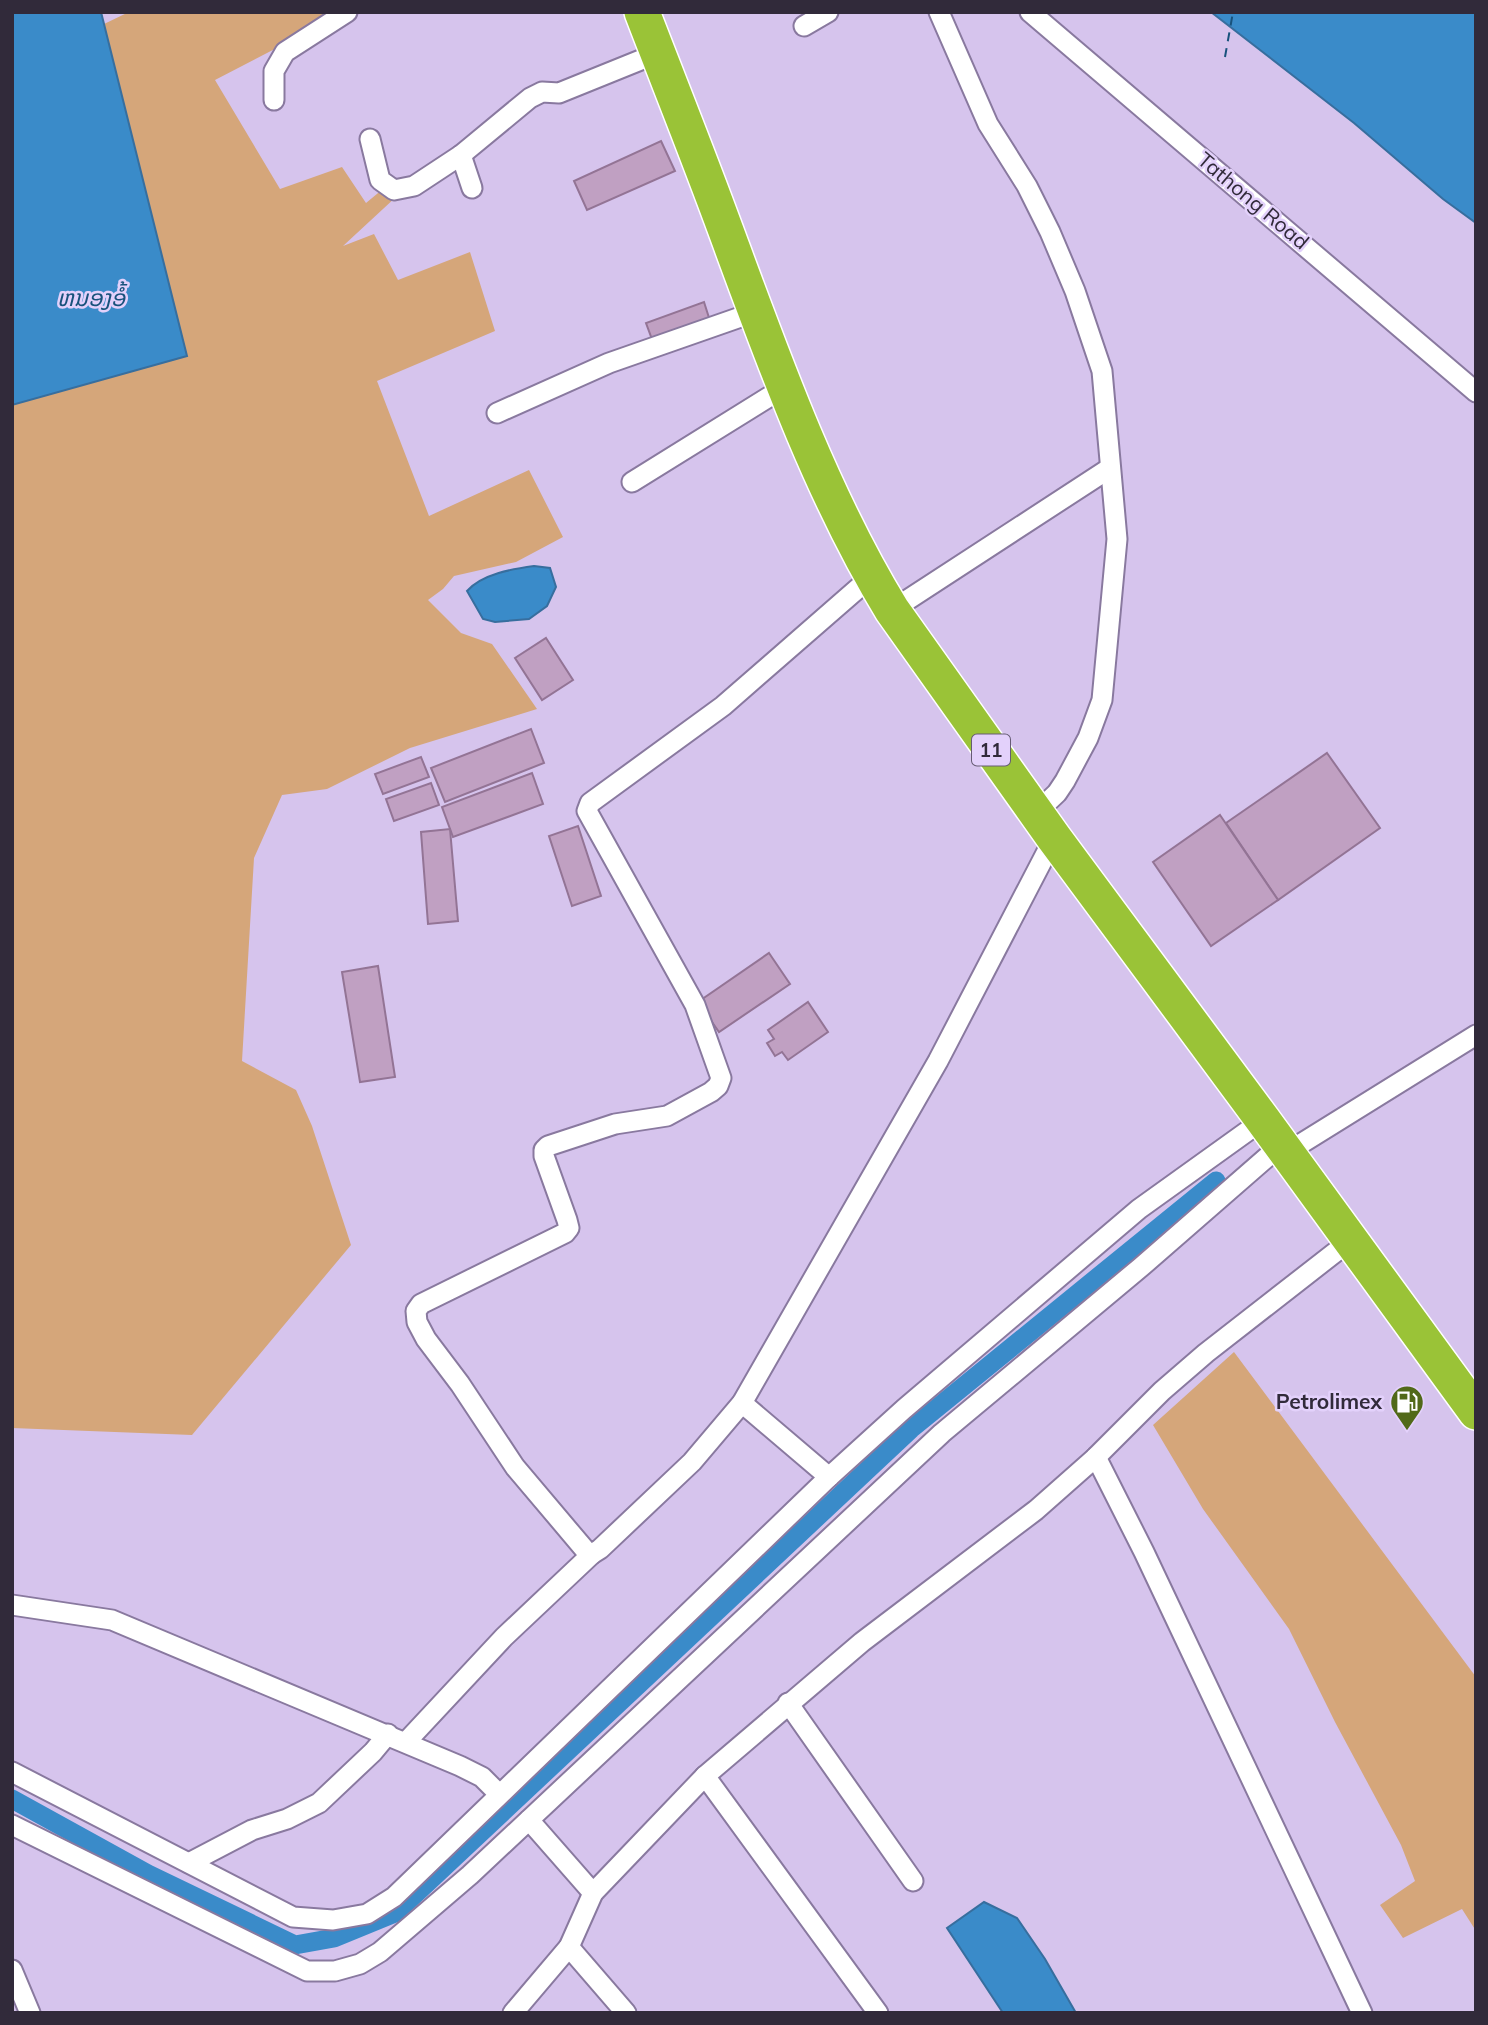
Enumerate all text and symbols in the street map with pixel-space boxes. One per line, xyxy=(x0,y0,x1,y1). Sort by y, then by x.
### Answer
street label: Tathong Road xyxy=(1193,146,1315,254)
water label: ຫນອງອໍ້ xyxy=(57,281,127,312)
road number: 11 xyxy=(972,734,1010,765)
fuel station icon: Petrolimex xyxy=(1388,1383,1426,1432)
place label: Petrolimex xyxy=(1276,1388,1382,1414)

